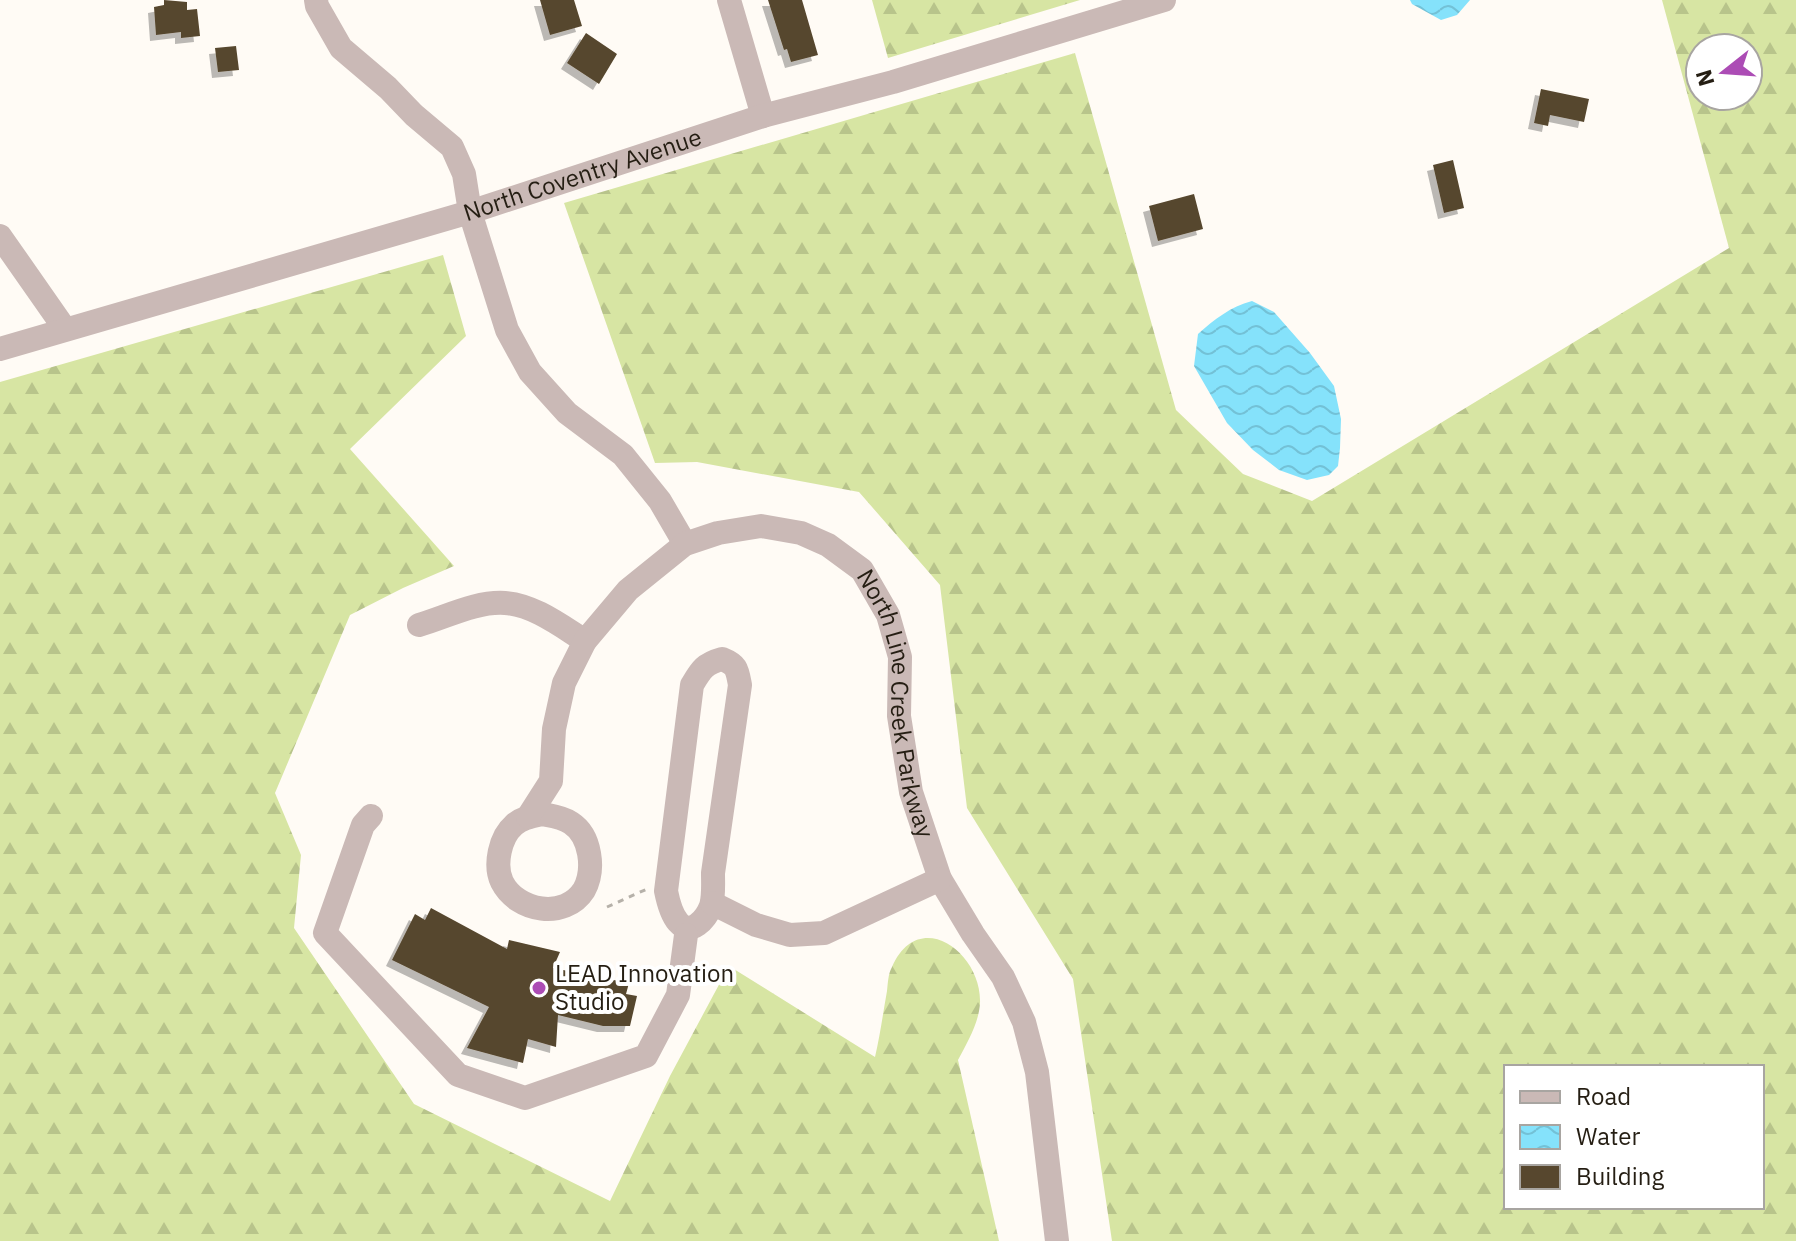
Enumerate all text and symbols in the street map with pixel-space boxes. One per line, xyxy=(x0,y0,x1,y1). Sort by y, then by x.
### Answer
north arrow xyxy=(1684,32,1764,112)
text: N xyxy=(1688,66,1721,90)
street label: North Coventry Avenue xyxy=(459,120,706,228)
street label: North Line Creek Parkway xyxy=(850,563,942,842)
place label: LEAD Innovation Studio xyxy=(555,957,734,1017)
marker: LEAD Innovation Studio xyxy=(530,979,548,997)
legend xyxy=(1504,1065,1764,1209)
text: Road xyxy=(1576,1080,1631,1112)
text: Water xyxy=(1576,1120,1640,1152)
text: Building xyxy=(1576,1160,1664,1192)

